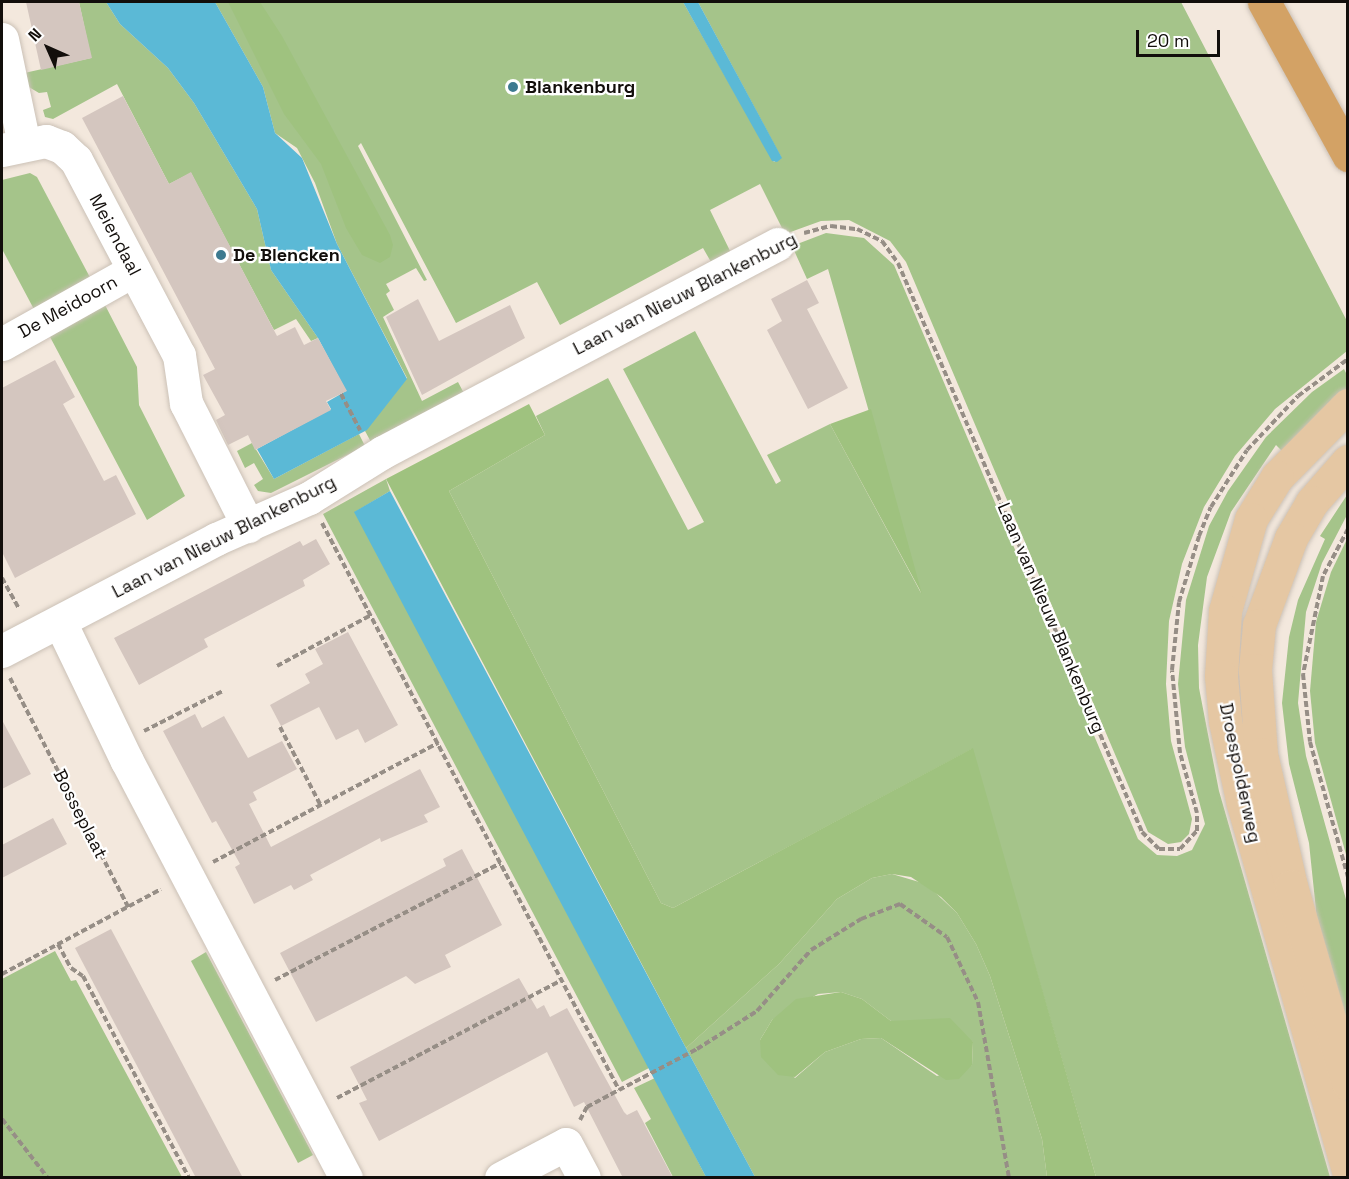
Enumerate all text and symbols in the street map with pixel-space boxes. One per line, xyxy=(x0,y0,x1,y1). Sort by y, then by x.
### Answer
north arrow xyxy=(18,18,78,78)
scale bar xyxy=(1139,18,1223,56)
text: N xyxy=(24,24,46,46)
text: 20 m xyxy=(1147,29,1190,52)
place label: Blankenburg xyxy=(525,76,635,98)
marker: Blankenburg xyxy=(506,80,520,94)
street label: Meiendaal xyxy=(85,191,145,279)
street label: Laan van Nieuw Blankenburg xyxy=(570,228,800,360)
place label: De Blencken xyxy=(233,244,340,266)
marker: De Blencken xyxy=(214,248,228,262)
street label: De Meidoorn xyxy=(15,271,121,343)
street label: Laan van Nieuw Blankenburg xyxy=(109,471,339,603)
street label: Laan van Nieuw Blankenburg xyxy=(993,500,1109,736)
street label: Droespolderweg xyxy=(1215,701,1265,845)
street label: Bosseplaat xyxy=(48,766,112,862)

